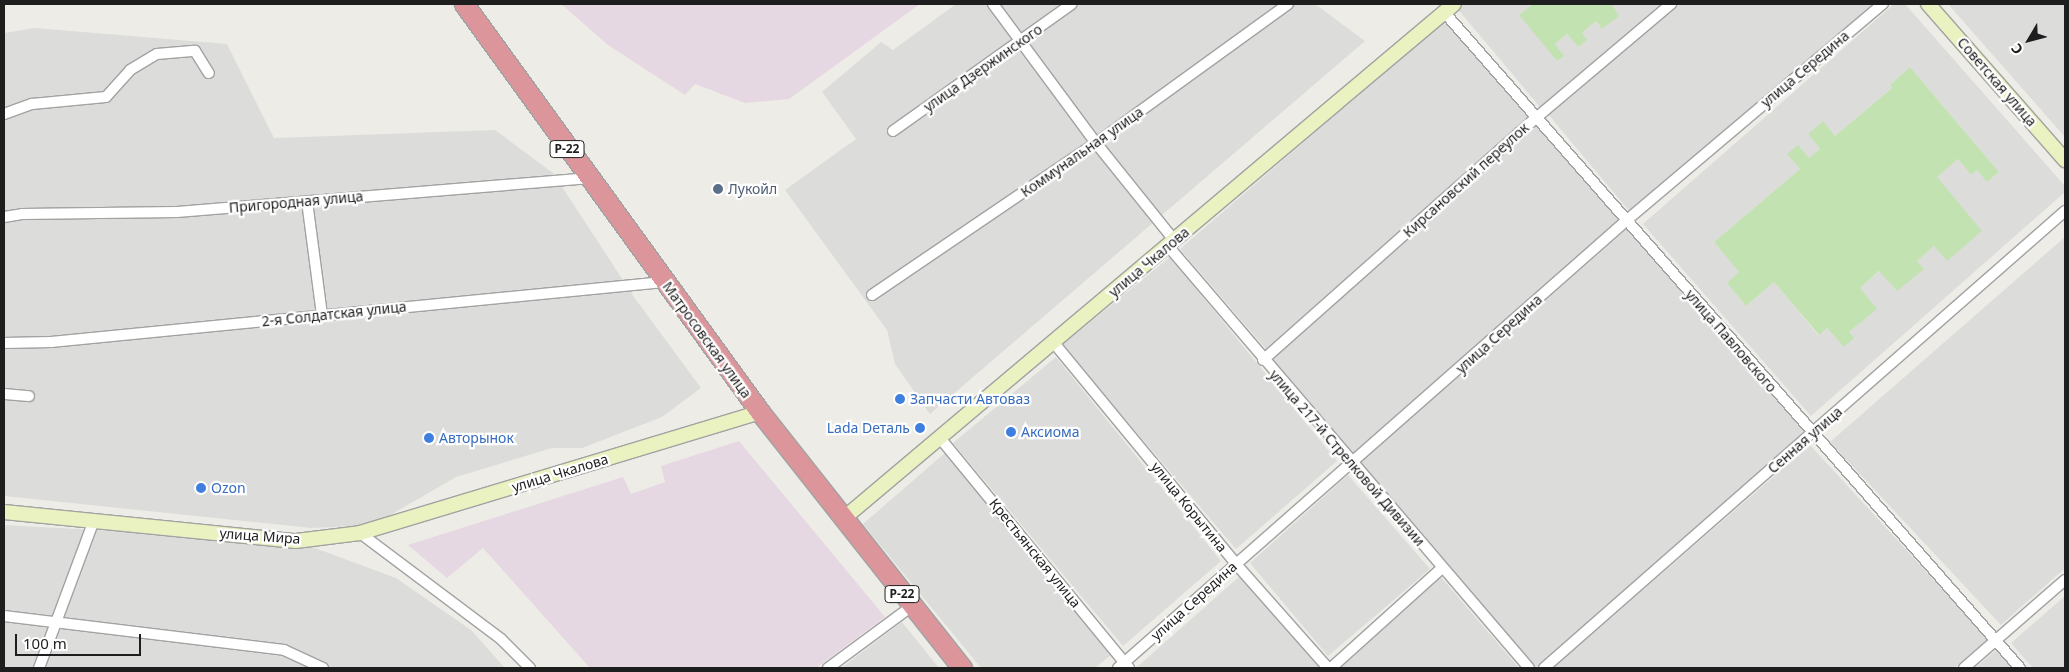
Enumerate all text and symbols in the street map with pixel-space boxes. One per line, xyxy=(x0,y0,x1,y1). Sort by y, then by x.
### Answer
north arrow xyxy=(2004,15,2054,65)
street label: улица Дзержинского xyxy=(920,21,1046,115)
street label: улица Середина xyxy=(1758,27,1852,111)
street label: Советская улица xyxy=(1954,34,2040,130)
street label: Коммунальная улица xyxy=(1018,103,1146,201)
street label: Кирсановский переулок xyxy=(1400,119,1532,241)
road number: Р-22 xyxy=(550,140,584,158)
place label: Лукойл xyxy=(728,181,777,197)
marker: Лукойл xyxy=(712,183,724,195)
street label: Пригородная улица xyxy=(228,188,364,216)
street label: улица Чкалова xyxy=(1105,223,1193,301)
street label: Матросовская улица xyxy=(659,278,755,402)
street label: улица Павловского xyxy=(1682,286,1780,396)
street label: улица Середина xyxy=(1453,291,1545,377)
street label: 2-я Солдатская улица xyxy=(261,298,407,330)
street label: улица 217-й Стрелковой Дивизии xyxy=(1266,367,1428,549)
place label: Запчасти Автоваз xyxy=(910,391,1030,407)
marker: Запчасти Автоваз xyxy=(894,393,906,405)
street label: Сенная улица xyxy=(1764,403,1846,477)
place label: Lada Dеталь xyxy=(827,420,910,436)
marker: Lada Dеталь xyxy=(914,422,926,434)
place label: Аксиома xyxy=(1021,424,1080,440)
marker: Аксиома xyxy=(1005,426,1017,438)
place label: Авторынок xyxy=(439,430,514,446)
marker: Авторынок xyxy=(423,432,435,444)
street label: улица Чкалова xyxy=(510,450,610,496)
street label: улица Корытина xyxy=(1148,459,1230,555)
place label: Ozon xyxy=(211,480,246,496)
marker: Ozon xyxy=(195,482,207,494)
street label: Крестьянская улица xyxy=(986,495,1084,611)
street label: улица Мира xyxy=(219,525,301,547)
street label: улица Середина xyxy=(1148,558,1240,644)
road number: Р-22 xyxy=(884,584,920,604)
scale bar xyxy=(18,624,144,656)
text: 100 m xyxy=(23,633,67,653)

